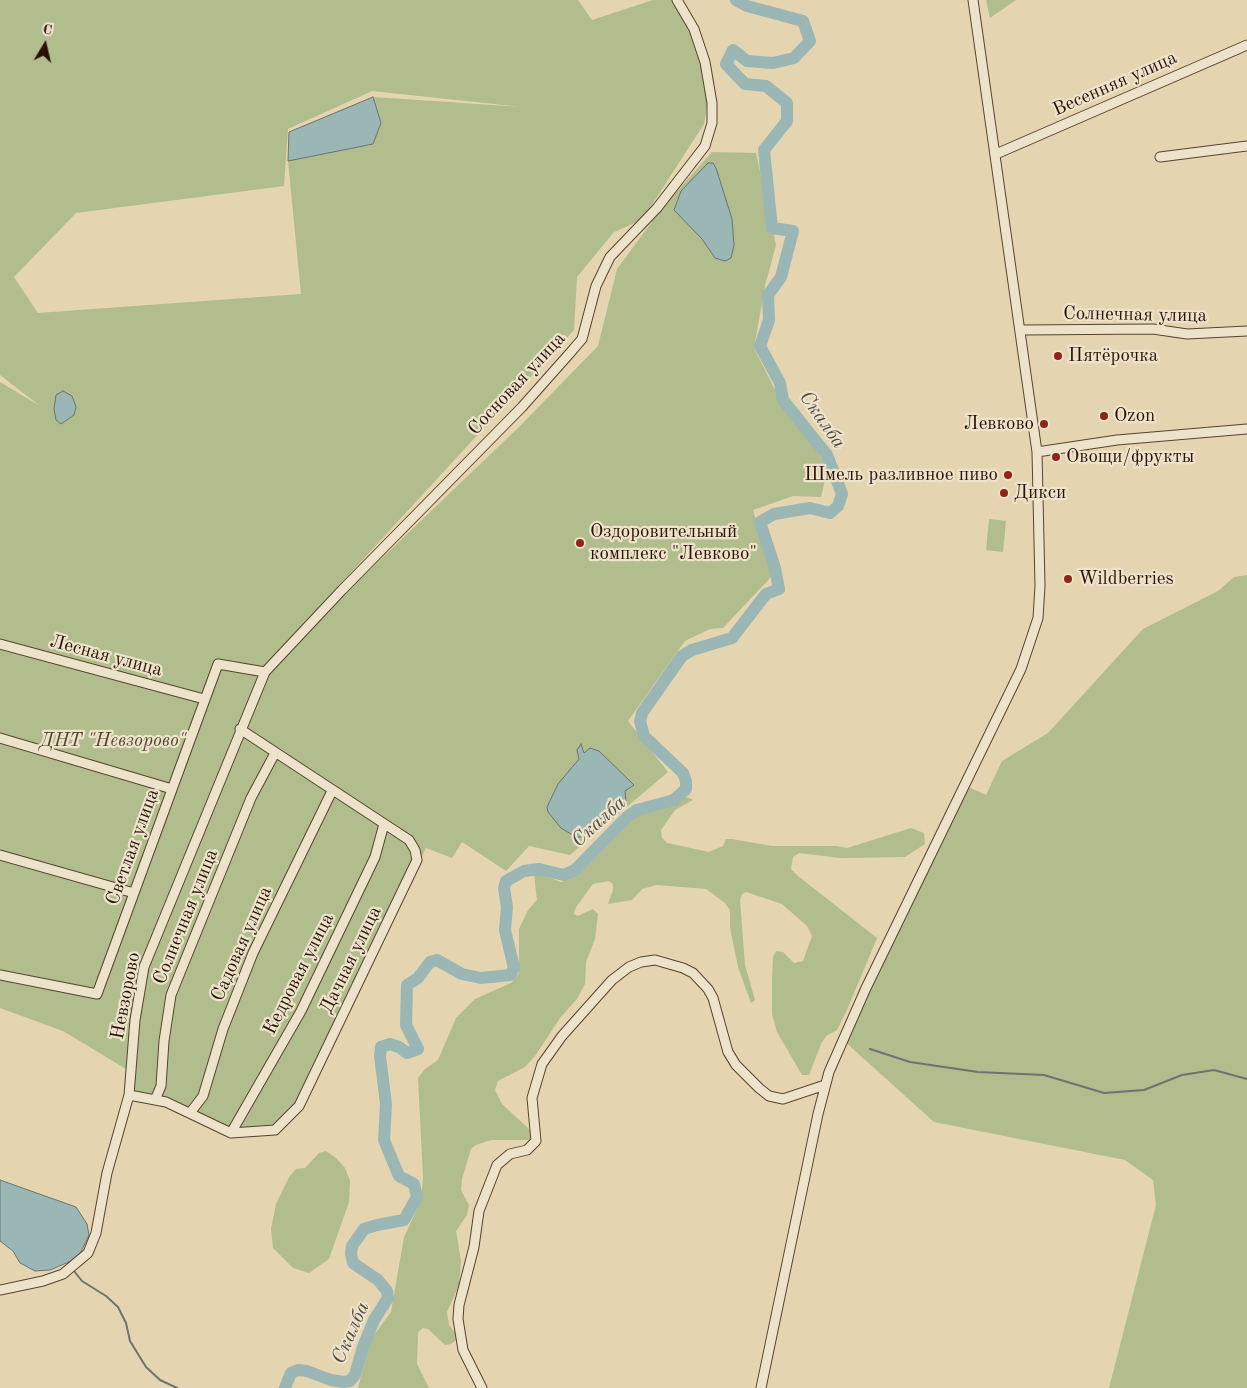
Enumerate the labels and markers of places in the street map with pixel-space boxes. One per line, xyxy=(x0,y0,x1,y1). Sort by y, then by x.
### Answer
place label: Пятёрочка xyxy=(1068,345,1158,367)
marker: Пятёрочка xyxy=(1052,350,1064,362)
place label: Ozon xyxy=(1114,405,1155,427)
marker: Ozon xyxy=(1098,410,1110,422)
place label: Левково xyxy=(964,413,1034,435)
marker: Левково xyxy=(1038,418,1050,430)
place label: Овощи/фрукты xyxy=(1066,446,1194,468)
marker: Овощи/фрукты xyxy=(1050,451,1062,463)
place label: Шмель разливное пиво xyxy=(804,464,998,486)
marker: Шмель разливное пиво xyxy=(1002,469,1014,481)
place label: Дикси xyxy=(1014,482,1066,504)
marker: Дикси xyxy=(998,487,1010,499)
place label: Оздоровительный комплекс "Левково" xyxy=(590,521,757,565)
marker: Оздоровительный комплекс "Левково" xyxy=(574,537,586,549)
place label: Wildberries xyxy=(1078,568,1174,590)
marker: Wildberries xyxy=(1062,573,1074,585)

